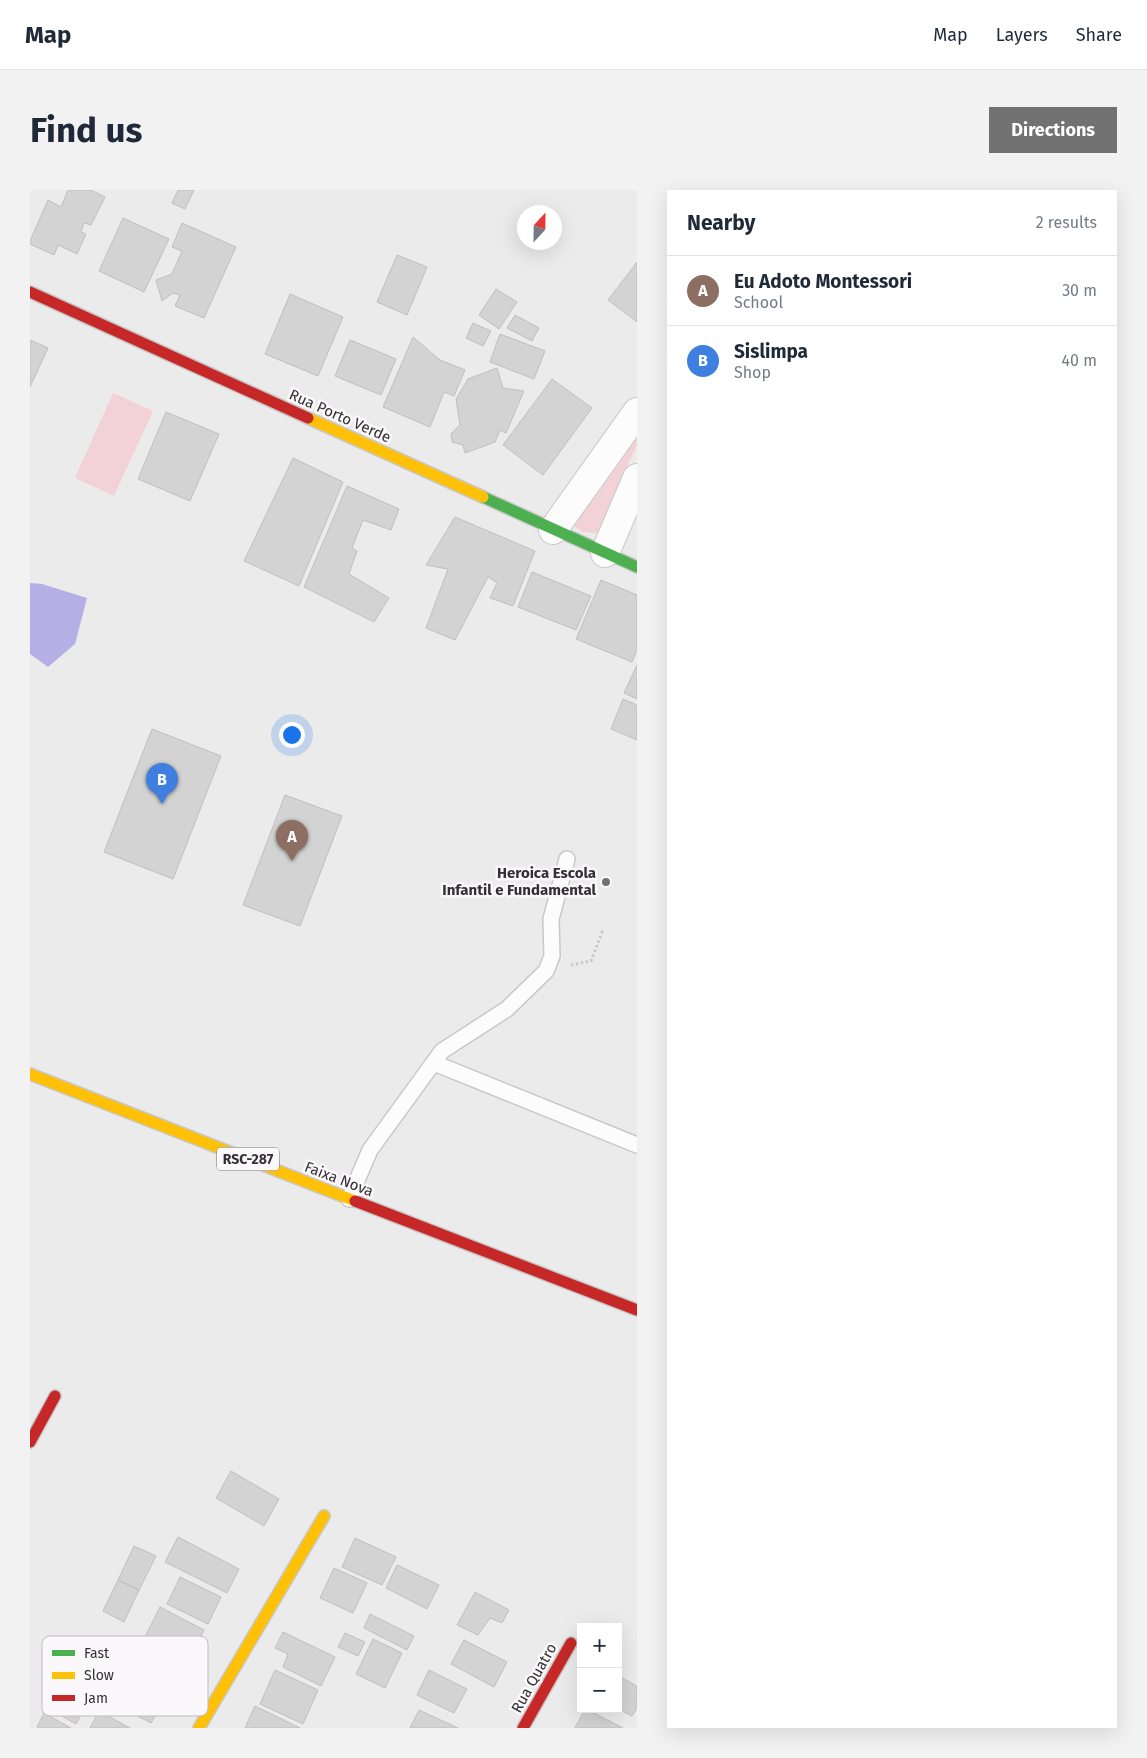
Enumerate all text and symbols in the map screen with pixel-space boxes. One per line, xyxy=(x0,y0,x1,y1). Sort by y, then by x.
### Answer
text: Map xyxy=(25,21,71,49)
text: Map xyxy=(933,24,968,46)
text: Layers xyxy=(996,24,1048,46)
text: Share xyxy=(1076,24,1122,46)
button: Directions xyxy=(989,107,1117,153)
text: Find us xyxy=(30,109,142,151)
north arrow xyxy=(517,205,562,250)
text: Nearby xyxy=(687,210,755,236)
text: 2 results xyxy=(1036,213,1097,232)
text: Eu Adoto Montessori xyxy=(734,270,912,293)
text: A xyxy=(698,281,708,300)
text: 30 m xyxy=(1062,281,1097,300)
text: School xyxy=(734,293,783,312)
text: Sislimpa xyxy=(734,340,808,363)
text: B xyxy=(698,351,708,370)
text: 40 m xyxy=(1062,351,1097,370)
text: Shop xyxy=(734,363,771,382)
street label: Rua Porto Verde xyxy=(286,386,394,446)
your location xyxy=(279,722,305,748)
pin: B xyxy=(146,763,178,804)
pin: A xyxy=(276,820,308,861)
place label: Heroica Escola Infantil e Fundamental xyxy=(442,864,597,899)
marker: Heroica Escola Infantil e Fundamental xyxy=(600,876,612,888)
road number: RSC-287 xyxy=(217,1148,279,1171)
street label: Faixa Nova xyxy=(302,1158,376,1200)
map controls xyxy=(577,1623,622,1713)
button: + xyxy=(577,1623,622,1668)
legend xyxy=(42,1636,208,1716)
street label: Rua Quatro xyxy=(508,1640,560,1716)
text: Fast xyxy=(84,1645,110,1662)
text: Slow xyxy=(84,1667,114,1684)
button: − xyxy=(577,1668,622,1713)
text: Jam xyxy=(84,1690,108,1707)

